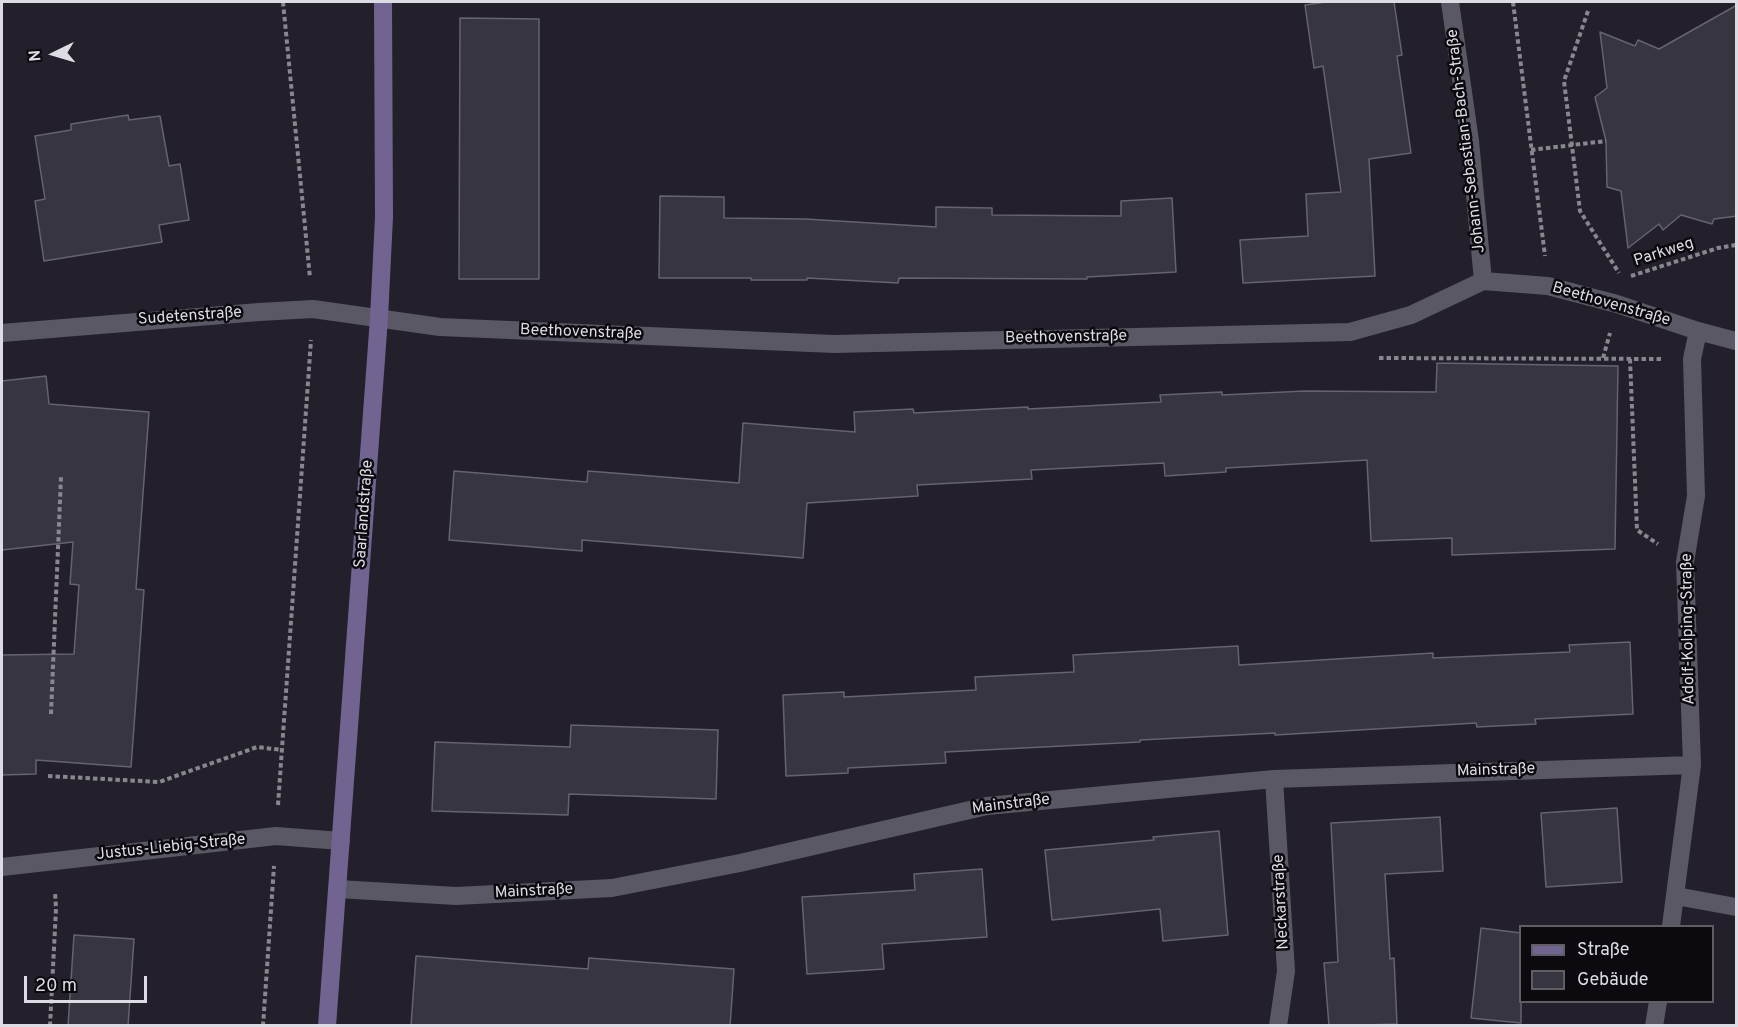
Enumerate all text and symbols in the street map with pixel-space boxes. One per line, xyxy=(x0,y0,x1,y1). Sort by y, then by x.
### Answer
north arrow xyxy=(24,24,84,84)
street label: Johann-Sebastian-Bach-Straße xyxy=(1444,28,1490,254)
text: N xyxy=(26,49,47,62)
street label: Parkweg xyxy=(1632,234,1696,272)
street label: Beethovenstraße xyxy=(1550,279,1672,331)
street label: Sudetenstraße xyxy=(137,304,243,330)
street label: Beethovenstraße xyxy=(520,321,642,345)
street label: Beethovenstraße xyxy=(1005,327,1127,349)
street label: Saarlandstraße xyxy=(352,459,378,569)
street label: Adolf-Kolping-Straße xyxy=(1678,553,1700,705)
street label: Mainstraße xyxy=(1456,760,1536,782)
street label: Mainstraße xyxy=(971,791,1051,819)
street label: Justus-Liebig-Straße xyxy=(95,831,247,865)
street label: Neckarstraße xyxy=(1270,854,1294,950)
street label: Mainstraße xyxy=(494,880,574,904)
legend xyxy=(1519,925,1714,1003)
text: Straße xyxy=(1577,939,1629,962)
scale bar xyxy=(27,964,150,1002)
text: Gebäude xyxy=(1577,969,1649,992)
text: 20 m xyxy=(35,975,77,998)

